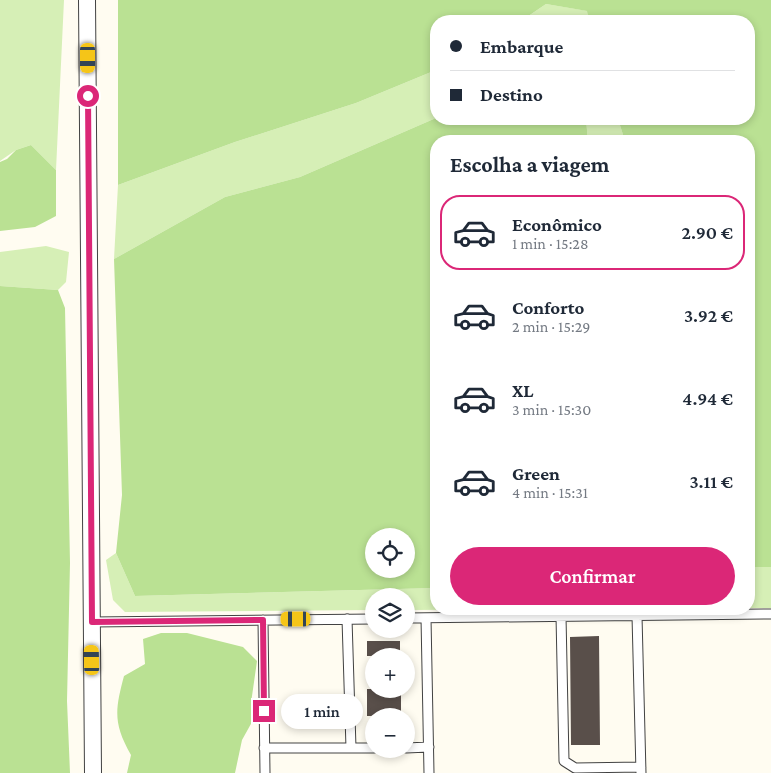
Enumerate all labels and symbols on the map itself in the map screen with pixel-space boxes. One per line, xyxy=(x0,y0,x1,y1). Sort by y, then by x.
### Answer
car xyxy=(80,43,95,73)
route start xyxy=(77,85,99,107)
car xyxy=(281,612,311,627)
car xyxy=(84,645,99,675)
callout: 1 min xyxy=(282,694,364,728)
route end xyxy=(253,700,275,722)

